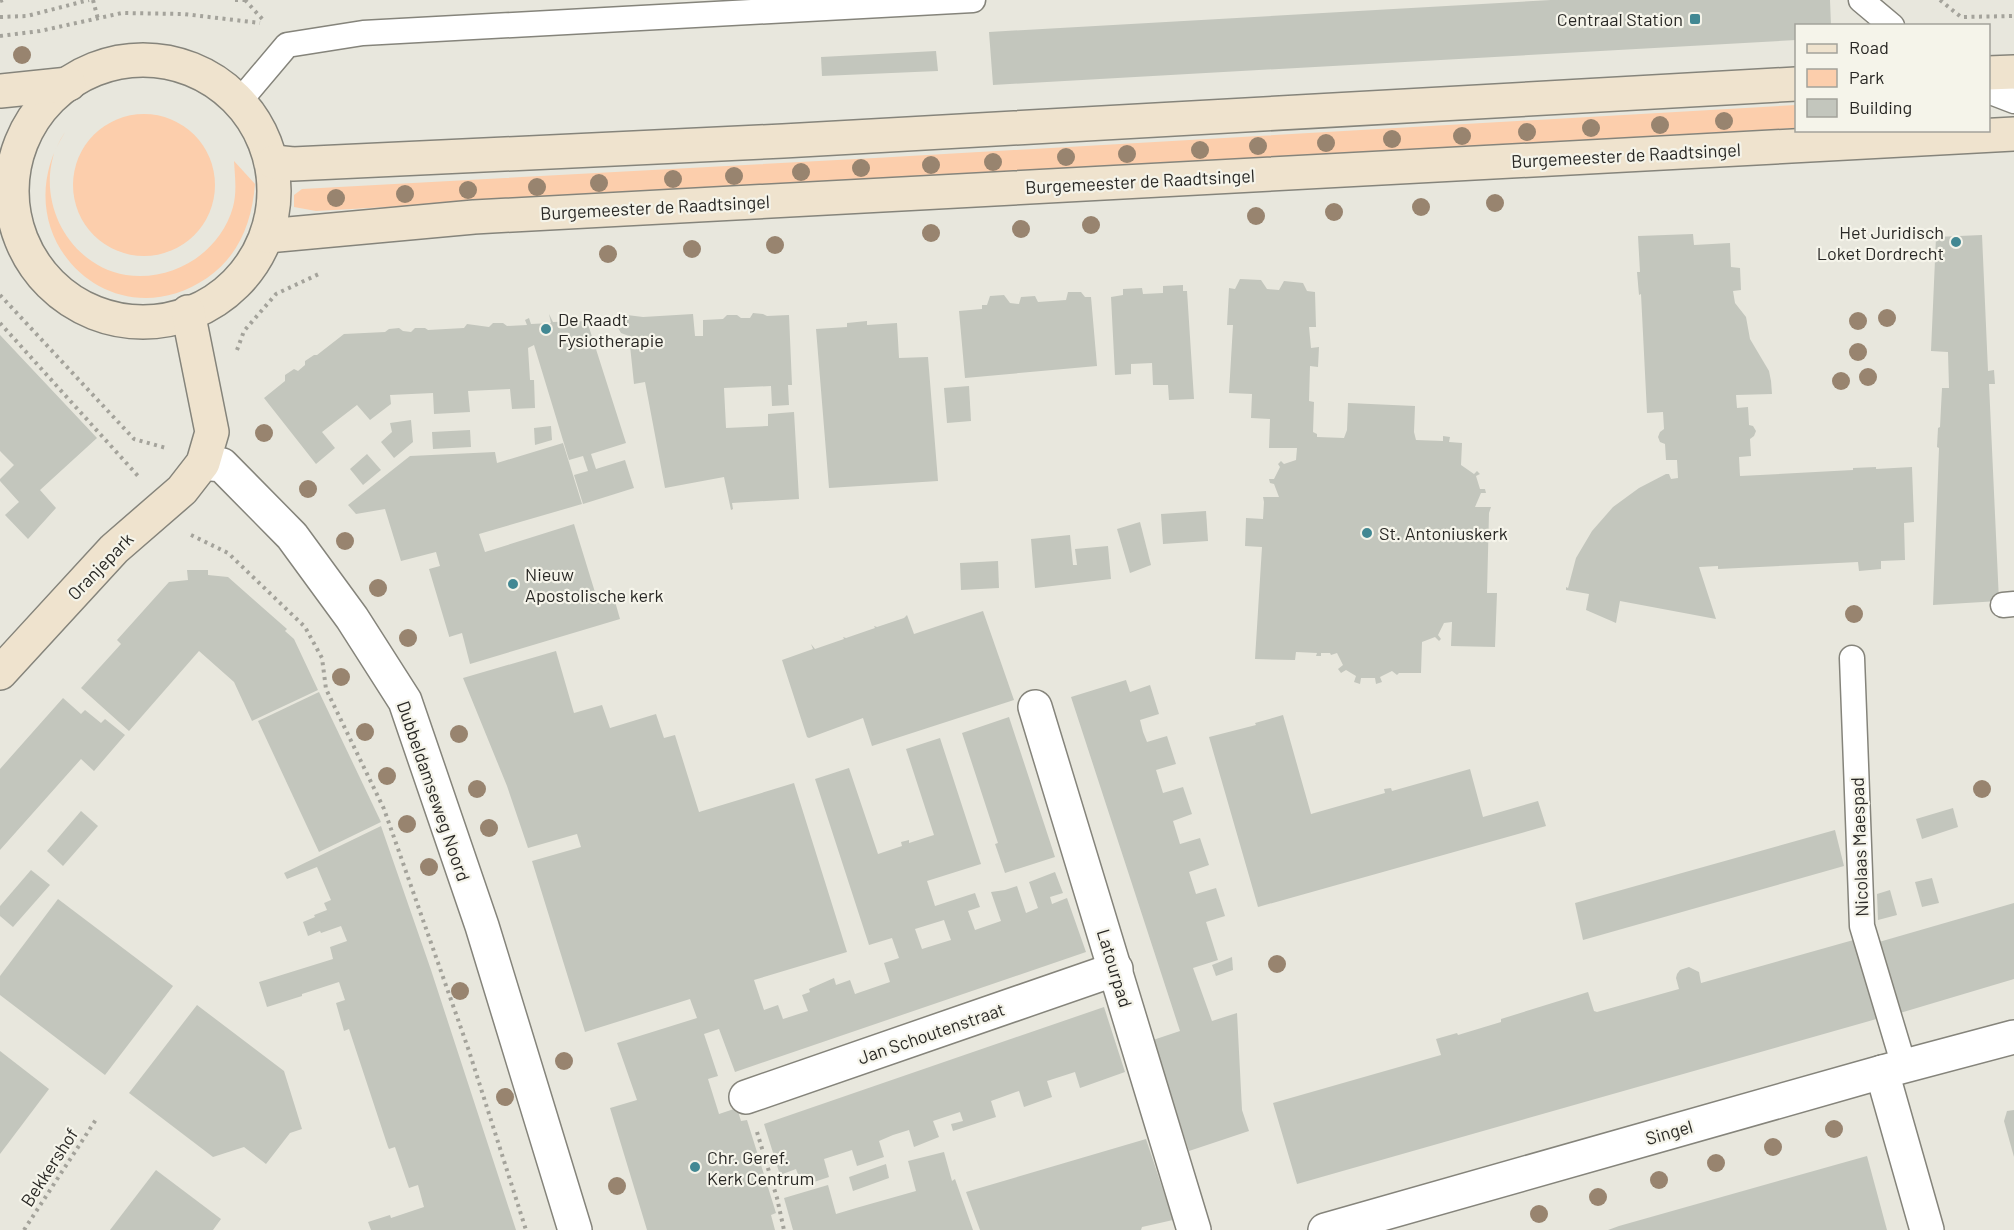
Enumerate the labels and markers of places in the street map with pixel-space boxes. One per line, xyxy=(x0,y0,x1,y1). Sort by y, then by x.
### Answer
place label: Centraal Station xyxy=(1557,8,1683,30)
marker: Centraal Station xyxy=(1688,12,1702,26)
place label: Het Juridisch Loket Dordrecht xyxy=(1817,221,1944,264)
marker: Het Juridisch Loket Dordrecht xyxy=(1949,235,1963,249)
place label: De Raadt Fysiotherapie xyxy=(558,308,664,351)
marker: De Raadt Fysiotherapie xyxy=(539,322,553,336)
place label: St. Antoniuskerk xyxy=(1379,522,1508,544)
marker: St. Antoniuskerk xyxy=(1360,526,1374,540)
place label: Nieuw Apostolische kerk xyxy=(525,563,664,606)
marker: Nieuw Apostolische kerk xyxy=(506,577,520,591)
place label: Chr. Geref. Kerk Centrum xyxy=(707,1146,814,1189)
marker: Chr. Geref. Kerk Centrum xyxy=(688,1160,702,1174)

